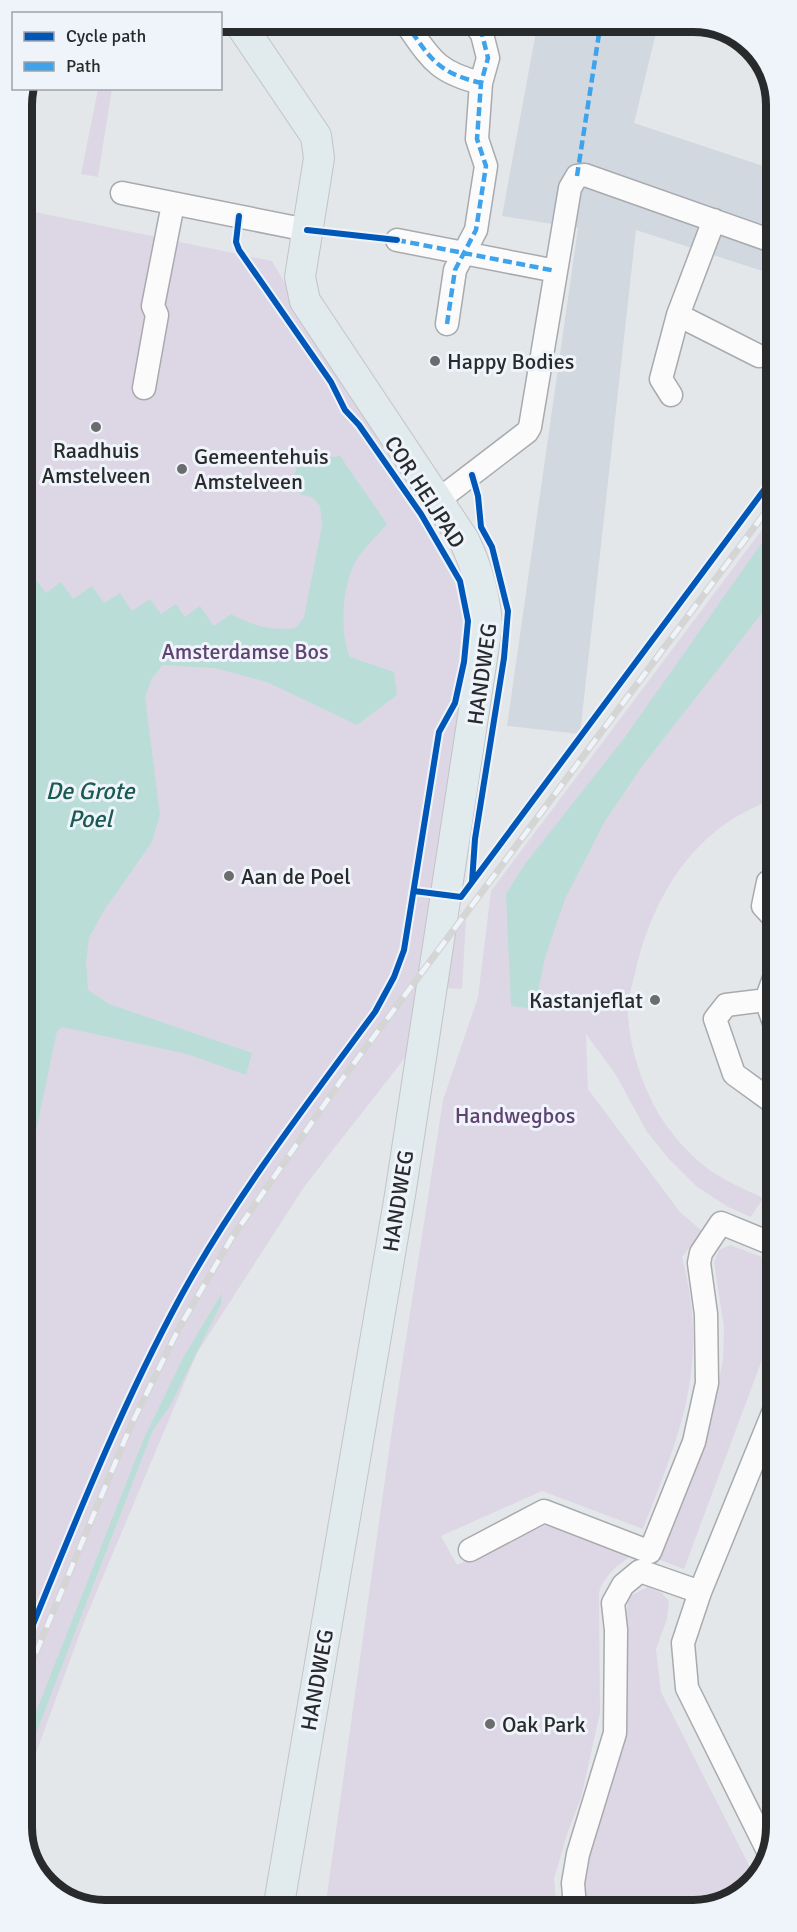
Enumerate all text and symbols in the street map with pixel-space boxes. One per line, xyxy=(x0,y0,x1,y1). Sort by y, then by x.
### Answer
legend xyxy=(12,12,222,90)
text: Cycle path xyxy=(66,25,146,47)
text: Path xyxy=(66,55,101,77)
place label: Happy Bodies xyxy=(447,348,574,375)
marker: Happy Bodies xyxy=(428,354,442,368)
marker: Raadhuis Amstelveen xyxy=(89,420,103,434)
street label: COR HEIJPAD xyxy=(379,431,471,553)
place label: Raadhuis Amstelveen xyxy=(41,437,151,489)
place label: Gemeentehuis Amstelveen xyxy=(194,443,329,495)
marker: Gemeentehuis Amstelveen xyxy=(175,462,189,476)
street label: HANDWEG xyxy=(461,621,503,727)
park label: Amsterdamse Bos xyxy=(161,638,329,665)
water label: De Grote Poel xyxy=(45,776,136,834)
place label: Aan de Poel xyxy=(241,863,351,890)
marker: Aan de Poel xyxy=(222,869,236,883)
place label: Kastanjeflat xyxy=(529,987,643,1014)
marker: Kastanjeflat xyxy=(648,993,662,1007)
park label: Handwegbos xyxy=(455,1102,575,1129)
street label: HANDWEG xyxy=(377,1148,419,1254)
street label: HANDWEG xyxy=(295,1627,339,1733)
place label: Oak Park xyxy=(502,1711,586,1738)
marker: Oak Park xyxy=(483,1717,497,1731)

